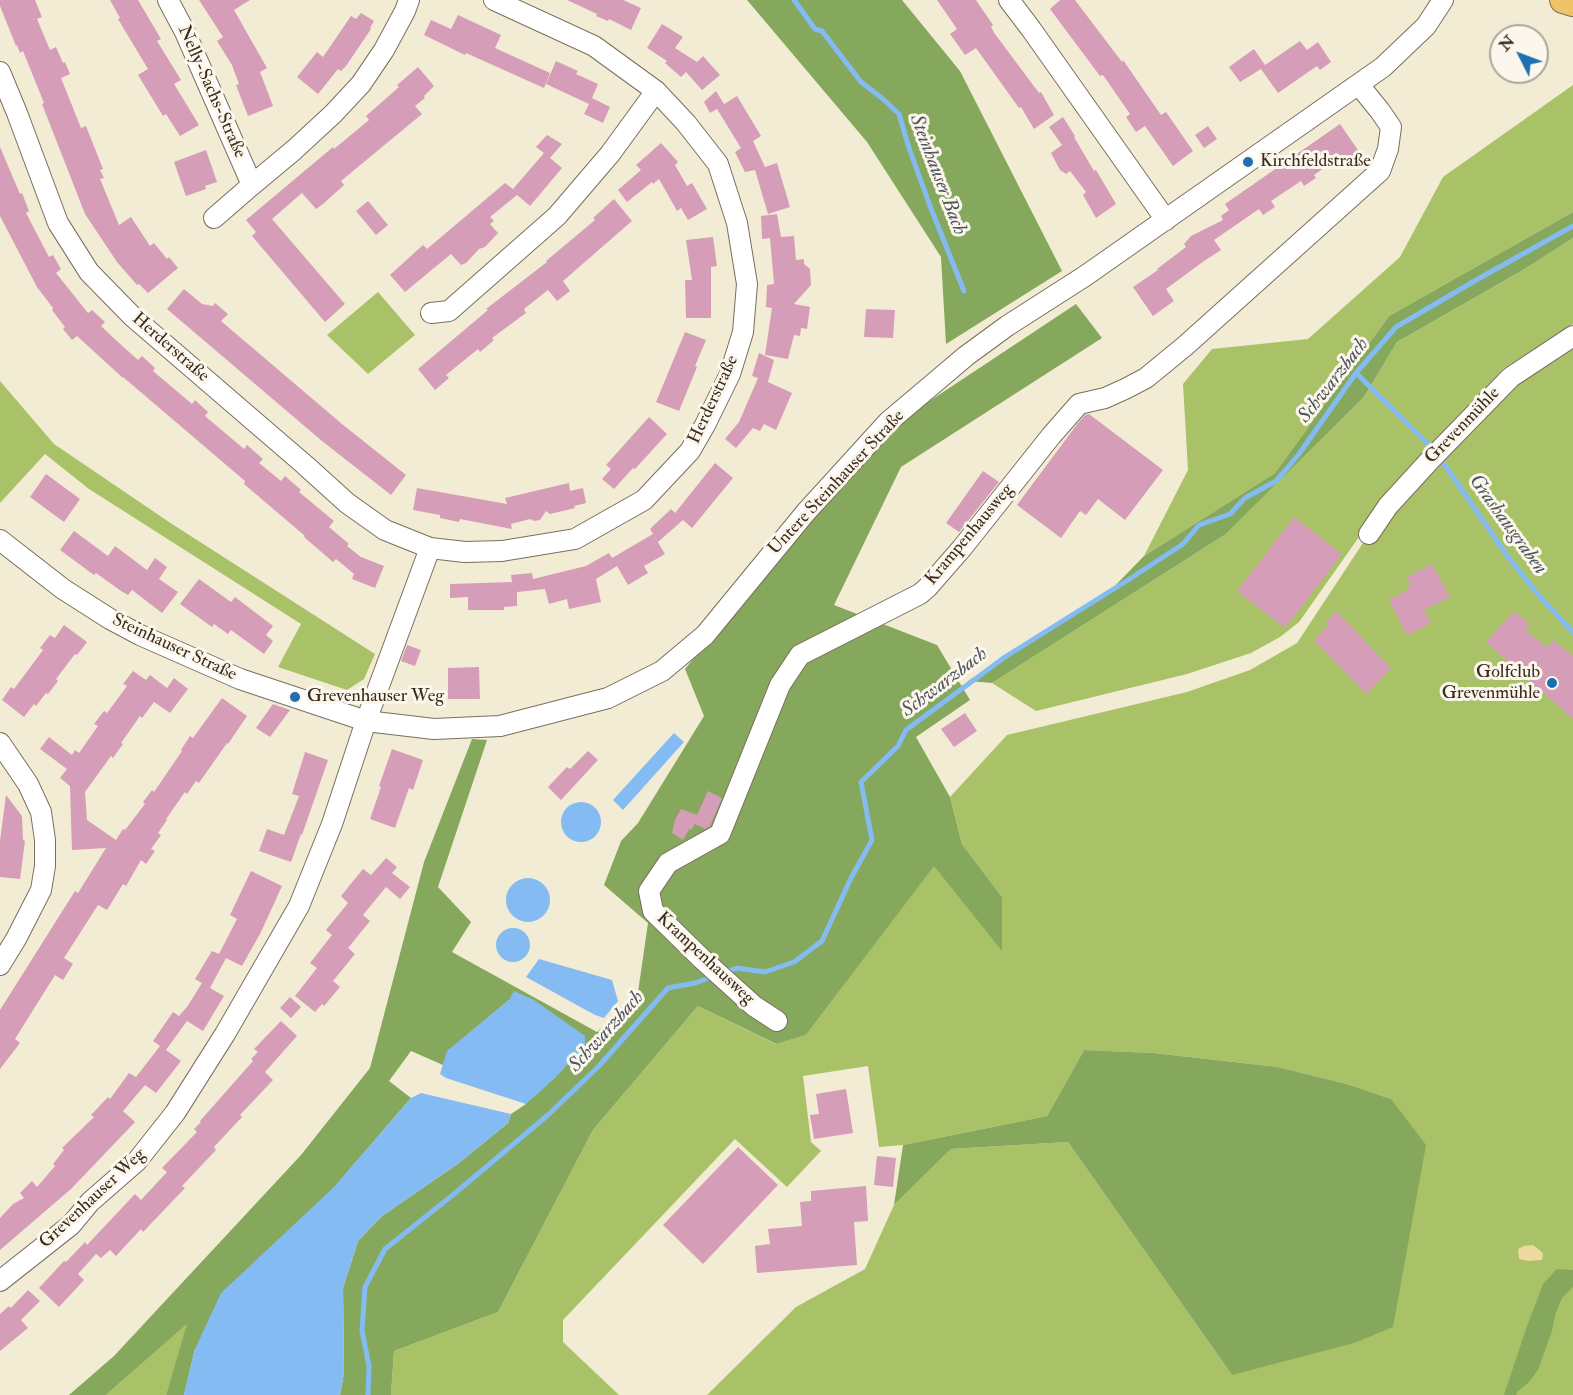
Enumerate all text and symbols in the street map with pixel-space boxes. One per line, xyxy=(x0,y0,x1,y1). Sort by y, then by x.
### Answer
street label: Nelly-Sachs-Straße xyxy=(172,22,250,162)
north arrow xyxy=(1489,24,1549,84)
text: N xyxy=(1495,31,1519,55)
water label: Steinhauser Bach xyxy=(903,111,971,239)
place label: Kirchfeldstraße xyxy=(1260,151,1371,173)
marker: Kirchfeldstraße xyxy=(1241,155,1255,169)
street label: Herderstraße xyxy=(127,309,213,387)
water label: Schwarzbach xyxy=(1293,334,1375,428)
street label: Herderstraße xyxy=(684,352,744,448)
street label: Grevenmühle xyxy=(1421,383,1505,469)
street label: Untere Steinhauser Straße xyxy=(764,406,910,560)
water label: Grashausgraben xyxy=(1463,470,1551,580)
street label: Krampenhausweg xyxy=(921,480,1019,590)
street label: Steinhauser Straße xyxy=(108,610,240,686)
water label: Schwarzbach xyxy=(897,643,993,723)
place label: Golfclub Grevenmühle xyxy=(1442,662,1540,704)
marker: Golfclub Grevenmühle xyxy=(1545,676,1559,690)
place label: Grevenhauser Weg xyxy=(307,686,444,708)
marker: Grevenhauser Weg xyxy=(288,690,302,704)
street label: Krampenhausweg xyxy=(651,908,759,1010)
water label: Schwarzbach xyxy=(564,986,650,1078)
street label: Grevenhauser Weg xyxy=(35,1144,151,1254)

